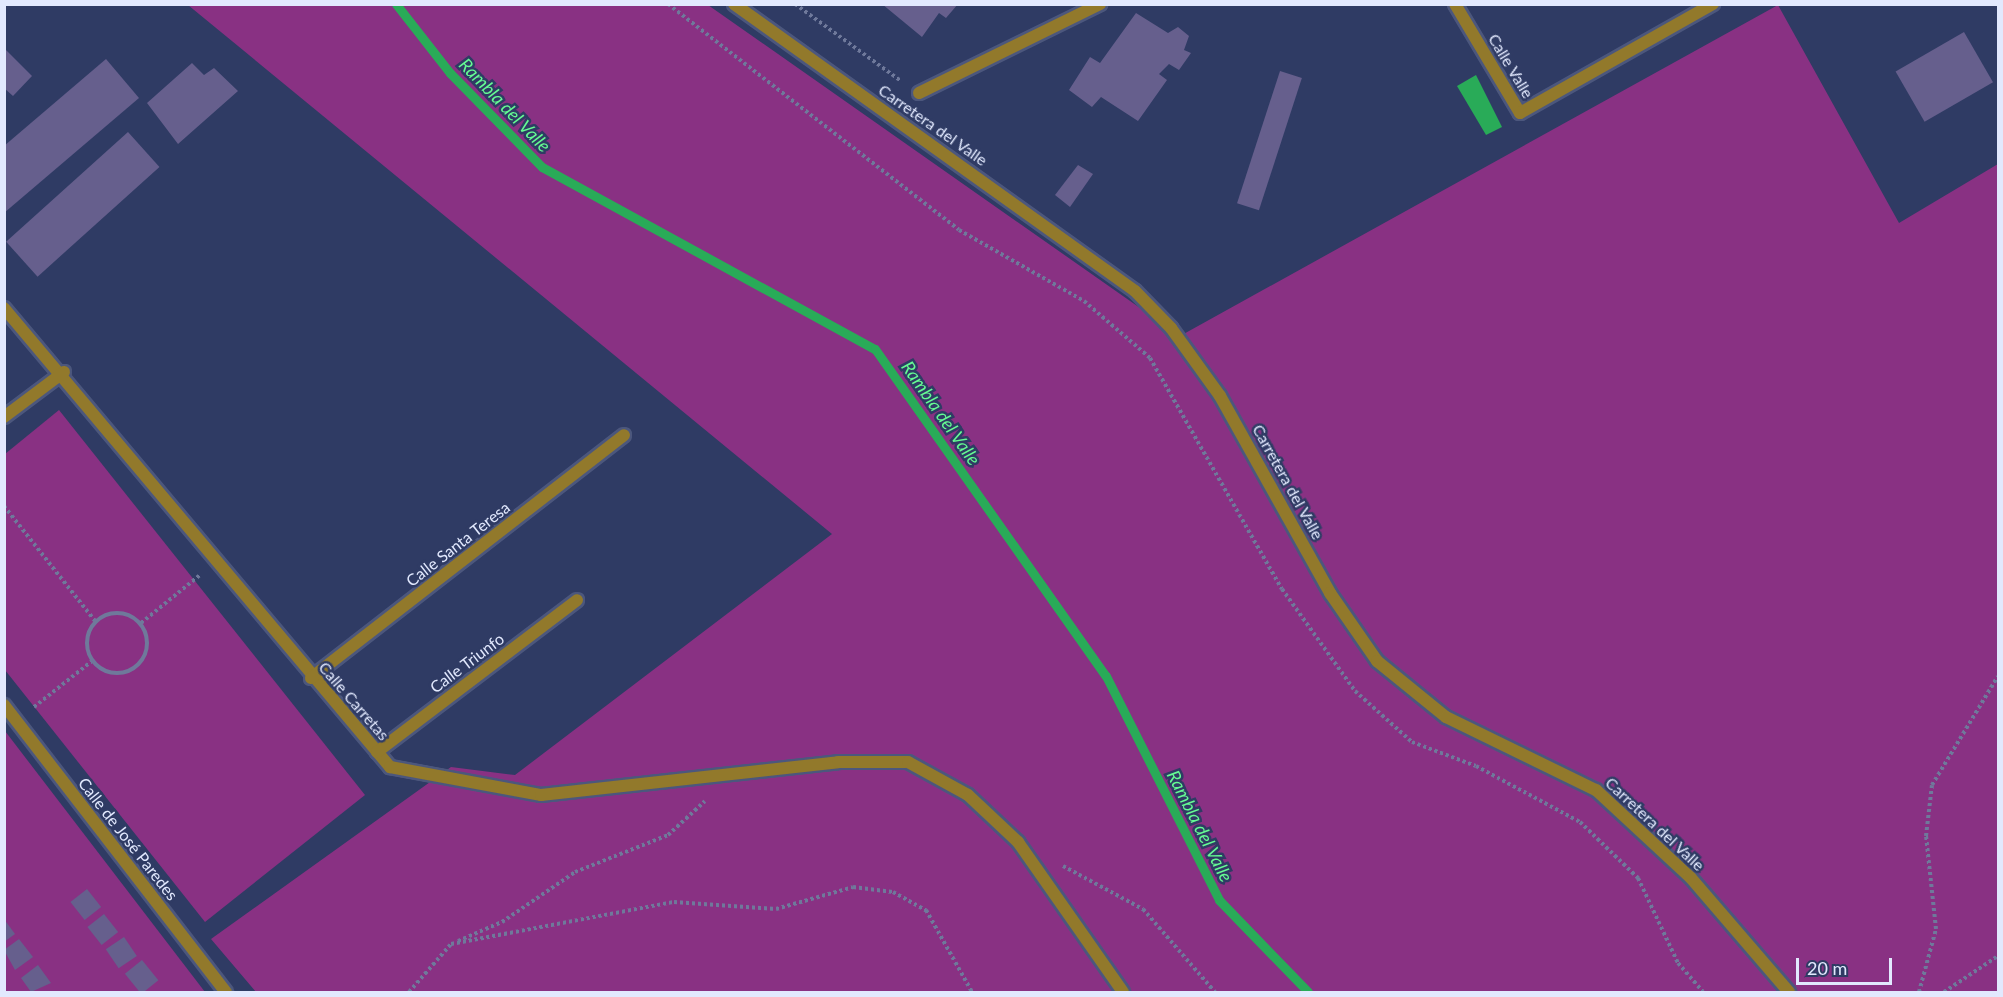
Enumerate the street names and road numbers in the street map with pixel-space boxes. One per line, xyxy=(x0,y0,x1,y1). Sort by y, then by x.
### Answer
street label: Calle Valle xyxy=(1484,30,1538,102)
street label: Carretera del Valle xyxy=(875,80,991,170)
street label: Carretera del Valle xyxy=(1248,421,1328,543)
street label: Calle Santa Teresa xyxy=(402,497,514,591)
street label: Calle Triunfo xyxy=(426,629,508,697)
street label: Calle Carretas xyxy=(315,658,393,744)
street label: Carretera del Valle xyxy=(1601,773,1709,875)
street label: Calle de José Paredes xyxy=(74,774,182,904)

